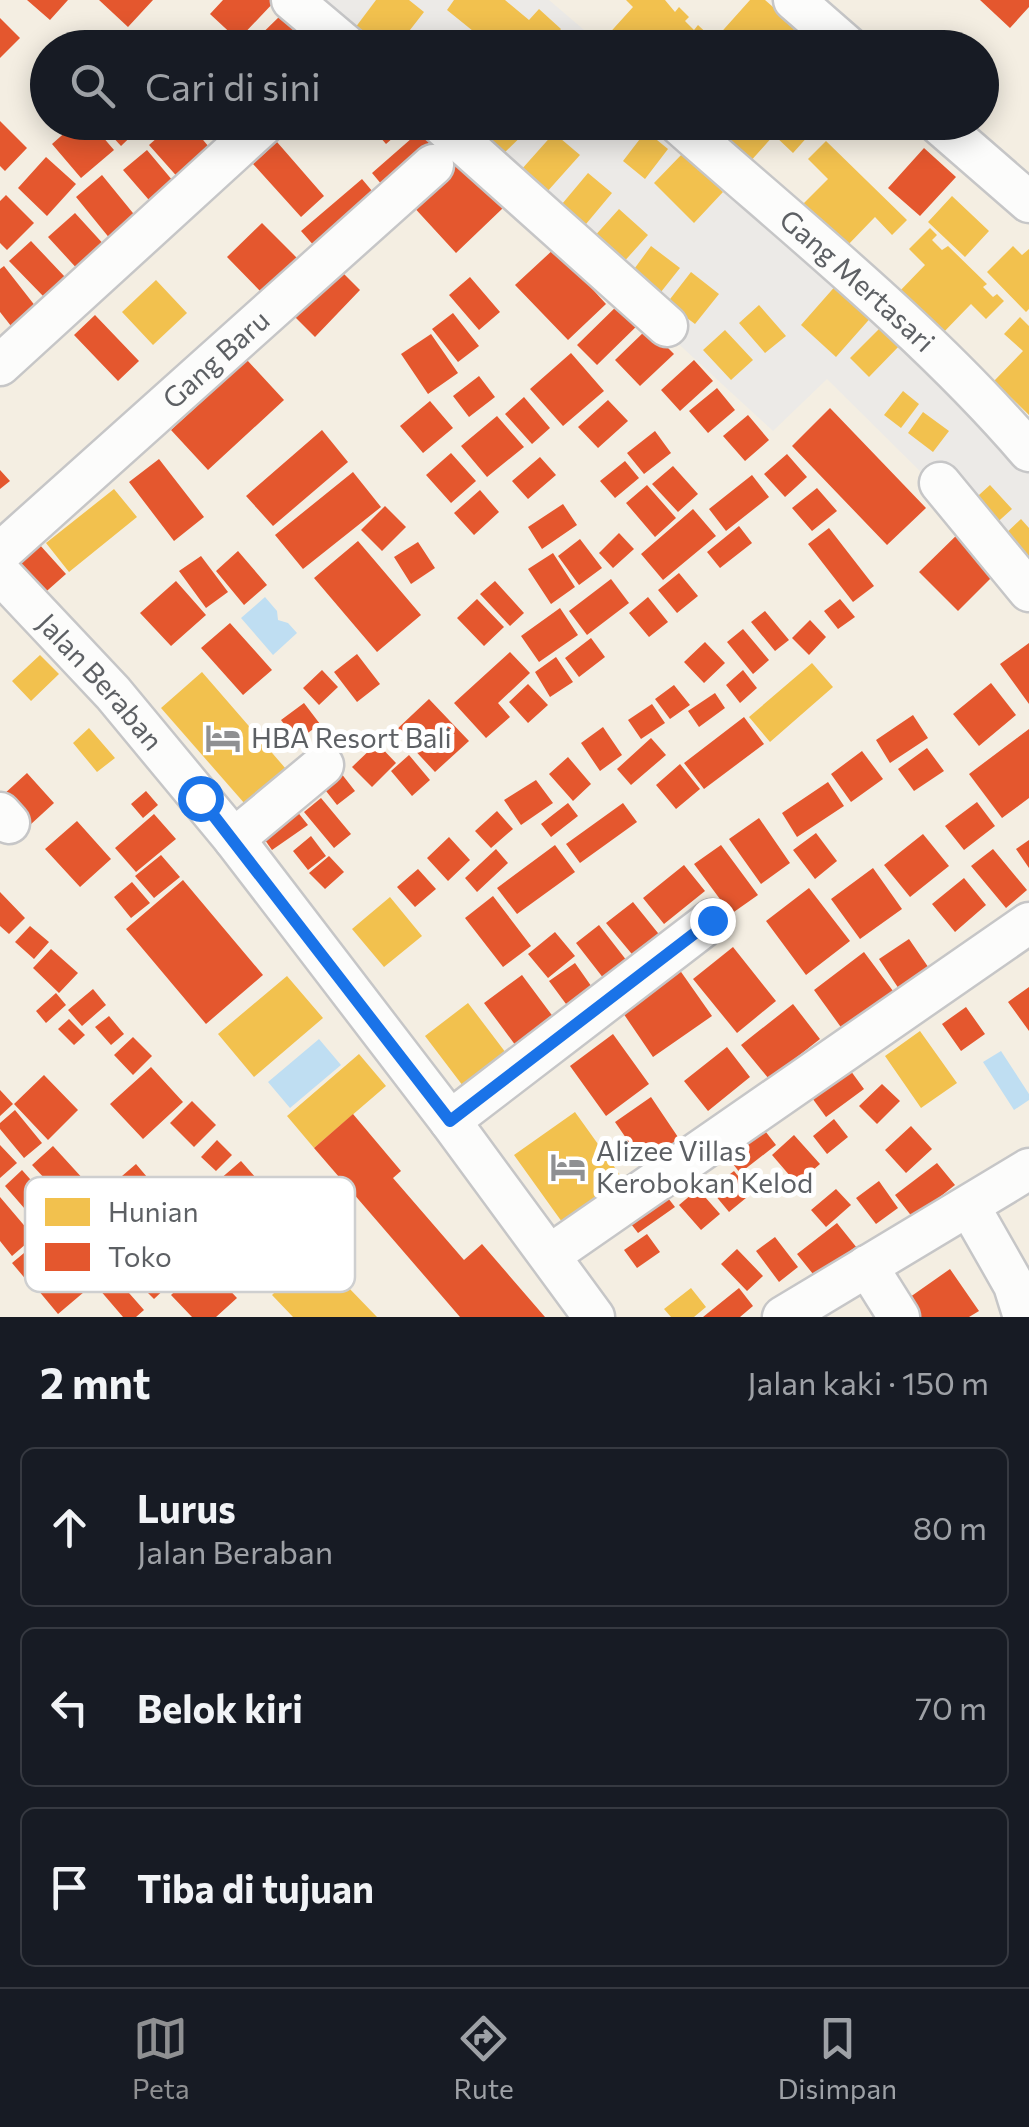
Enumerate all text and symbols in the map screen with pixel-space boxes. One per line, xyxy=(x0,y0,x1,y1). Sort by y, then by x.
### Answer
search box xyxy=(30,30,999,140)
icon: search xyxy=(65,58,120,113)
text: Cari di sini xyxy=(145,62,321,109)
street label: Gang Mertasari xyxy=(773,202,942,358)
street label: Gang Baru xyxy=(155,302,276,415)
street label: Jalan Beraban xyxy=(31,606,171,756)
hotel icon: HBA Resort Bali xyxy=(204,719,242,757)
place label: HBA Resort Bali xyxy=(251,720,452,754)
route start xyxy=(178,776,224,822)
route end xyxy=(690,898,736,944)
place label: Alizee Villas Kerobokan Kelod xyxy=(596,1133,813,1199)
hotel icon: Alizee Villas Kerobokan Kelod xyxy=(549,1148,587,1186)
legend xyxy=(25,1177,355,1292)
text: Hunian xyxy=(108,1194,199,1228)
text: Toko xyxy=(108,1239,172,1273)
text: 2 mnt xyxy=(40,1356,151,1408)
text: Jalan kaki · 150 m xyxy=(747,1362,989,1402)
text: Lurus xyxy=(137,1484,236,1531)
icon: ahead xyxy=(42,1500,97,1555)
text: 80 m xyxy=(913,1507,987,1547)
text: Jalan Beraban xyxy=(137,1531,333,1571)
icon: left xyxy=(42,1680,97,1735)
text: Belok kiri xyxy=(137,1684,303,1731)
text: 70 m xyxy=(915,1687,987,1727)
icon: arrive xyxy=(42,1860,97,1915)
text: Tiba di tujuan xyxy=(137,1864,374,1911)
tab: Peta xyxy=(132,2011,190,2105)
tab: Rute xyxy=(454,2011,514,2105)
tab: Disimpan xyxy=(778,2011,897,2105)

